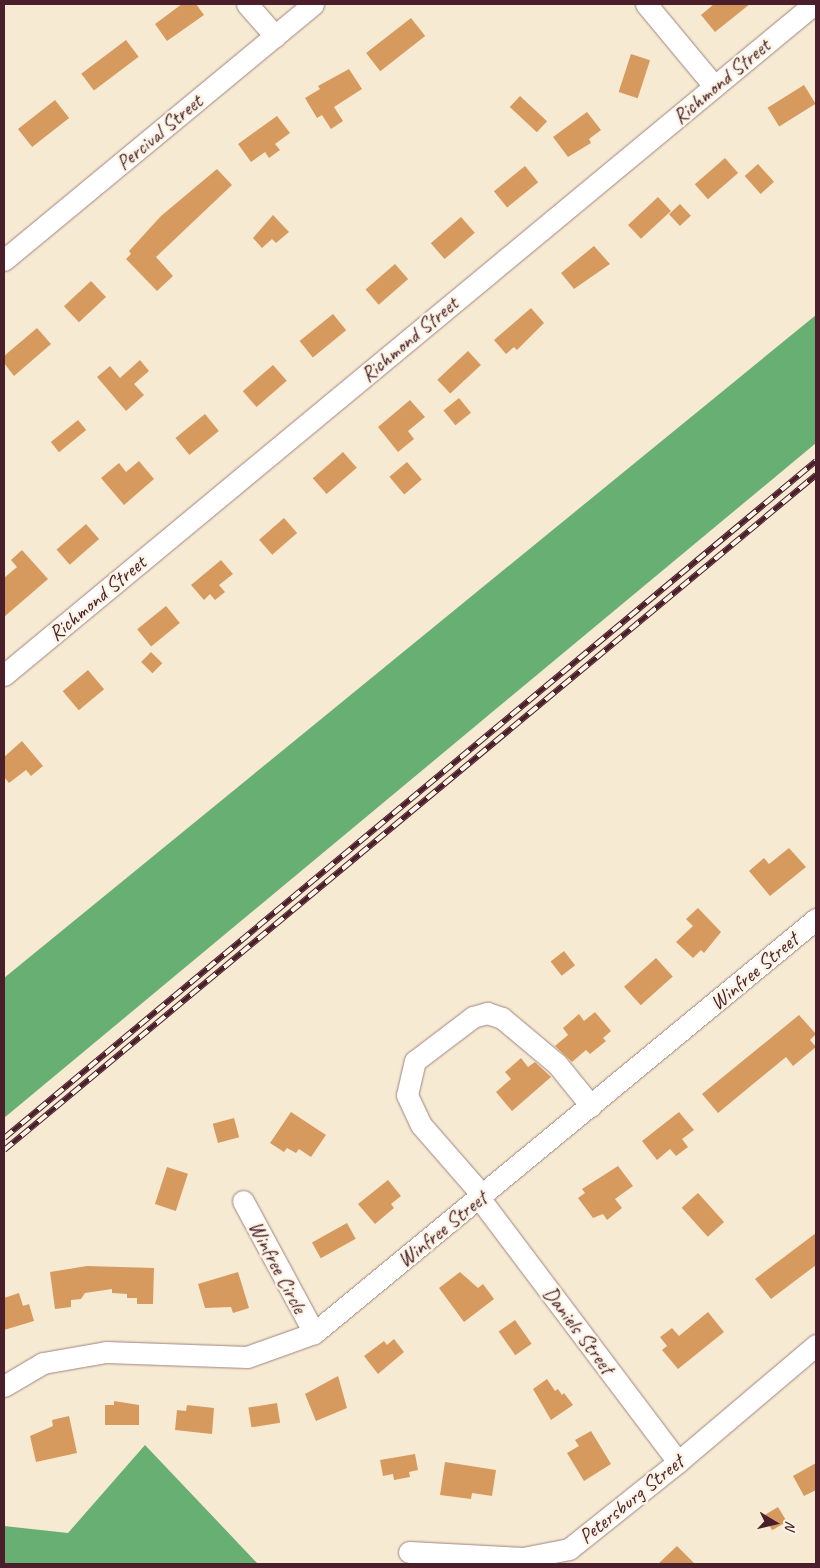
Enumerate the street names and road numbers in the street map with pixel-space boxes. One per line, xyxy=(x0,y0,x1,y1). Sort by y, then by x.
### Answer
street label: Richmond Street xyxy=(667,33,775,129)
street label: Percival Street xyxy=(111,89,207,175)
street label: Richmond Street xyxy=(355,291,463,387)
street label: Richmond Street xyxy=(43,550,151,646)
street label: Winfree Street xyxy=(705,927,803,1015)
street label: Winfree Street xyxy=(392,1185,492,1273)
street label: Winfree Circle xyxy=(243,1217,313,1317)
street label: Daniels Street xyxy=(538,1281,620,1379)
street label: Petersburg Street xyxy=(574,1449,688,1549)

